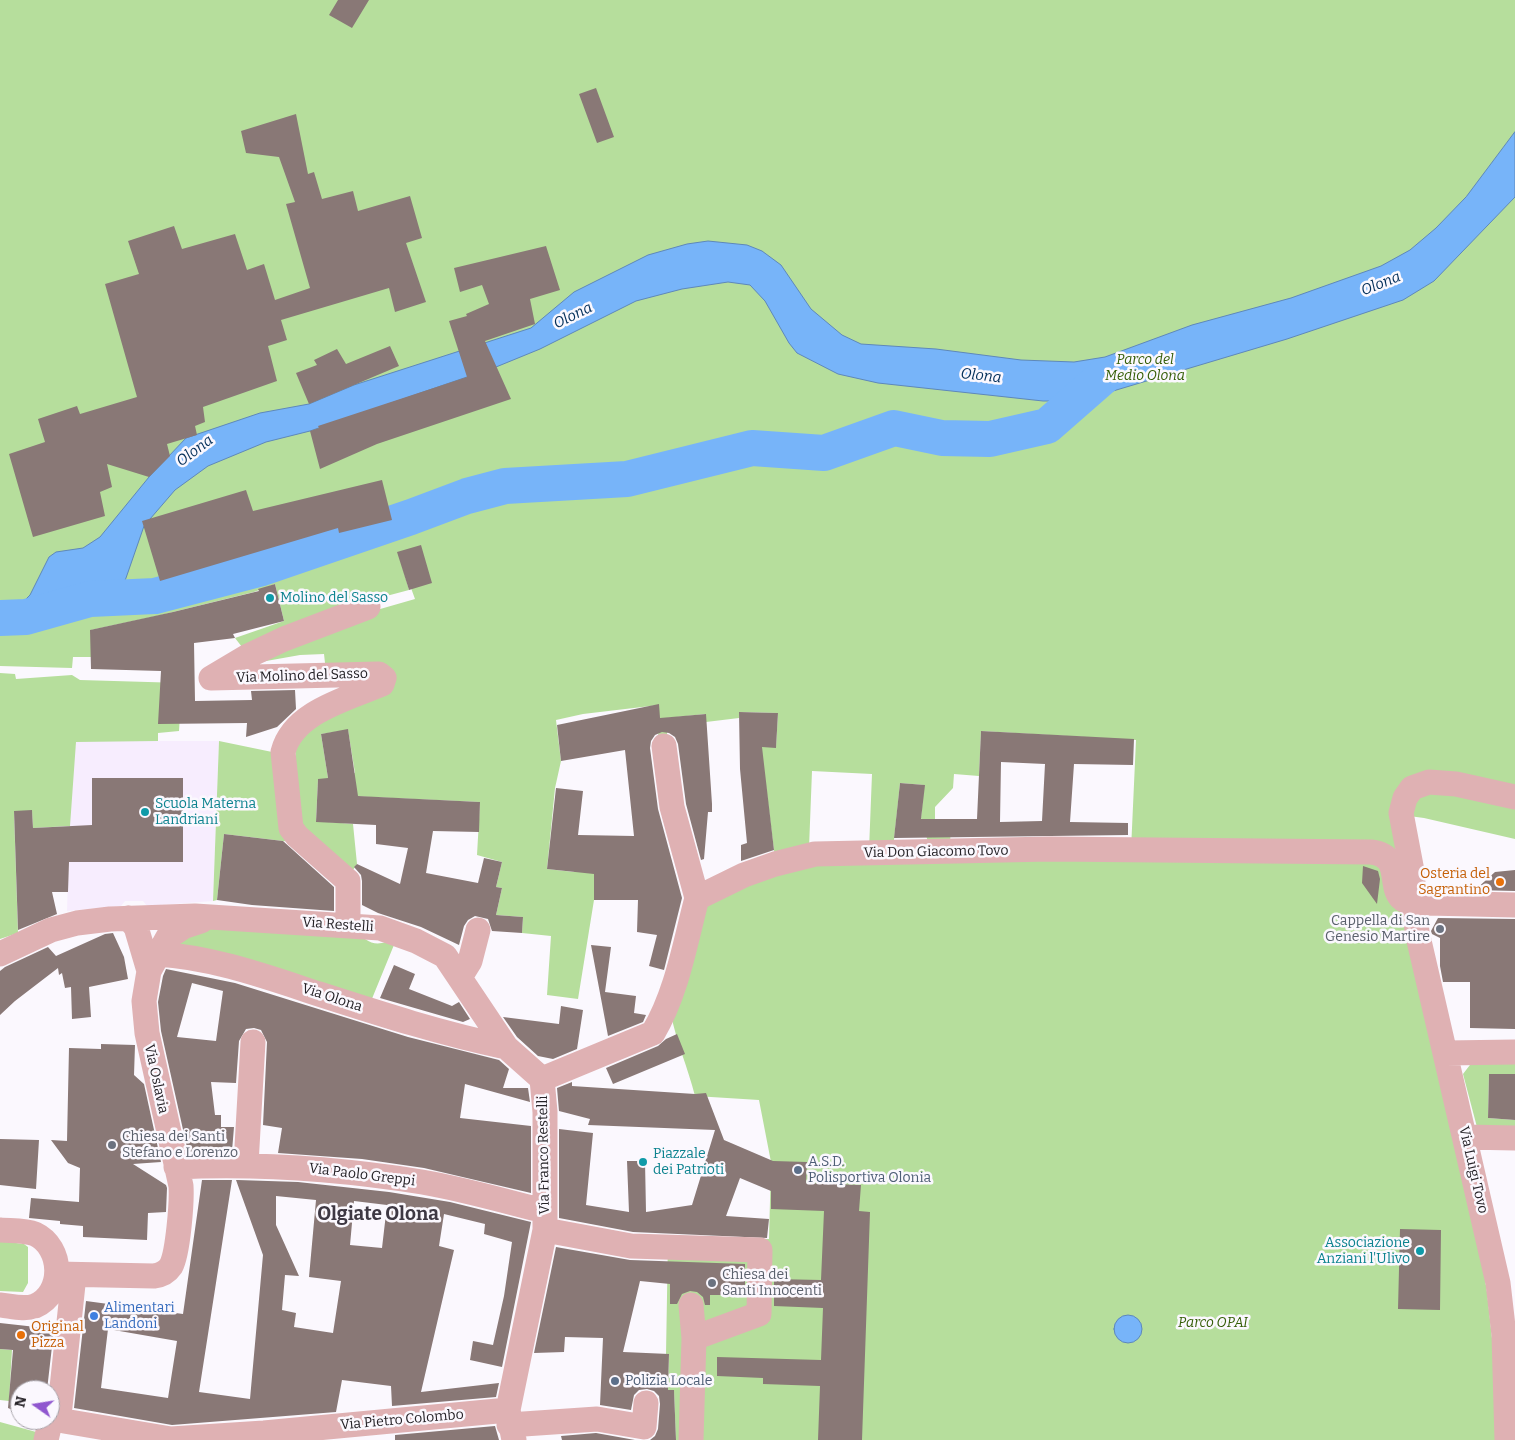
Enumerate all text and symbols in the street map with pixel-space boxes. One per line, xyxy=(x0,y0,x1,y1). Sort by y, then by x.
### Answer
water label: Olona xyxy=(1359,268,1403,300)
water label: Olona xyxy=(551,299,595,333)
park label: Parco del Medio Olona xyxy=(1105,352,1185,384)
water label: Olona xyxy=(960,365,1002,387)
water label: Olona xyxy=(173,431,217,471)
place label: Molino del Sasso xyxy=(280,590,388,606)
marker: Molino del Sasso xyxy=(264,592,276,604)
street label: Via Molino del Sasso xyxy=(236,665,368,687)
place label: Scuola Materna Landriani xyxy=(155,796,256,829)
marker: Scuola Materna Landriani xyxy=(139,806,151,818)
street label: Via Don Giacomo Tovo xyxy=(863,842,1009,862)
place label: Osteria del Sagrantino xyxy=(1418,866,1490,899)
marker: Osteria del Sagrantino xyxy=(1494,876,1506,888)
place label: Cappella di San Genesio Martire xyxy=(1325,913,1430,946)
street label: Via Restelli xyxy=(302,914,374,936)
marker: Cappella di San Genesio Martire xyxy=(1434,923,1446,935)
street label: Via Olona xyxy=(300,980,364,1016)
street label: Via Oslavia xyxy=(140,1043,172,1115)
street label: Via Franco Restelli xyxy=(535,1095,553,1215)
street label: Via Luigi Tovo xyxy=(1455,1125,1491,1215)
place label: Chiesa dei Santi Stefano e Lorenzo xyxy=(122,1129,238,1162)
marker: Chiesa dei Santi Stefano e Lorenzo xyxy=(106,1139,118,1151)
place label: Piazzale dei Patrioti xyxy=(653,1146,724,1178)
place label: A.S.D. Polisportiva Olonia xyxy=(808,1154,931,1186)
marker: Piazzale dei Patrioti xyxy=(637,1156,649,1168)
street label: Via Paolo Greppi xyxy=(308,1160,416,1190)
marker: A.S.D. Polisportiva Olonia xyxy=(792,1164,804,1176)
district label: Olgiate Olona xyxy=(317,1204,439,1226)
place label: Associazione Anziani l'Ulivo xyxy=(1317,1235,1410,1268)
marker: Associazione Anziani l'Ulivo xyxy=(1414,1245,1426,1257)
place label: Chiesa dei Santi Innocenti xyxy=(722,1267,822,1300)
marker: Chiesa dei Santi Innocenti xyxy=(706,1277,718,1289)
place label: Alimentari Landoni xyxy=(104,1300,175,1332)
marker: Alimentari Landoni xyxy=(88,1310,100,1322)
park label: Parco OPAI xyxy=(1178,1315,1248,1331)
place label: Original Pizza xyxy=(31,1319,84,1351)
marker: Original Pizza xyxy=(15,1329,27,1341)
place label: Polizia Locale xyxy=(625,1373,712,1389)
marker: Polizia Locale xyxy=(609,1375,621,1387)
north arrow xyxy=(10,1380,60,1430)
text: N xyxy=(11,1395,30,1409)
street label: Via Pietro Colombo xyxy=(340,1406,464,1434)

